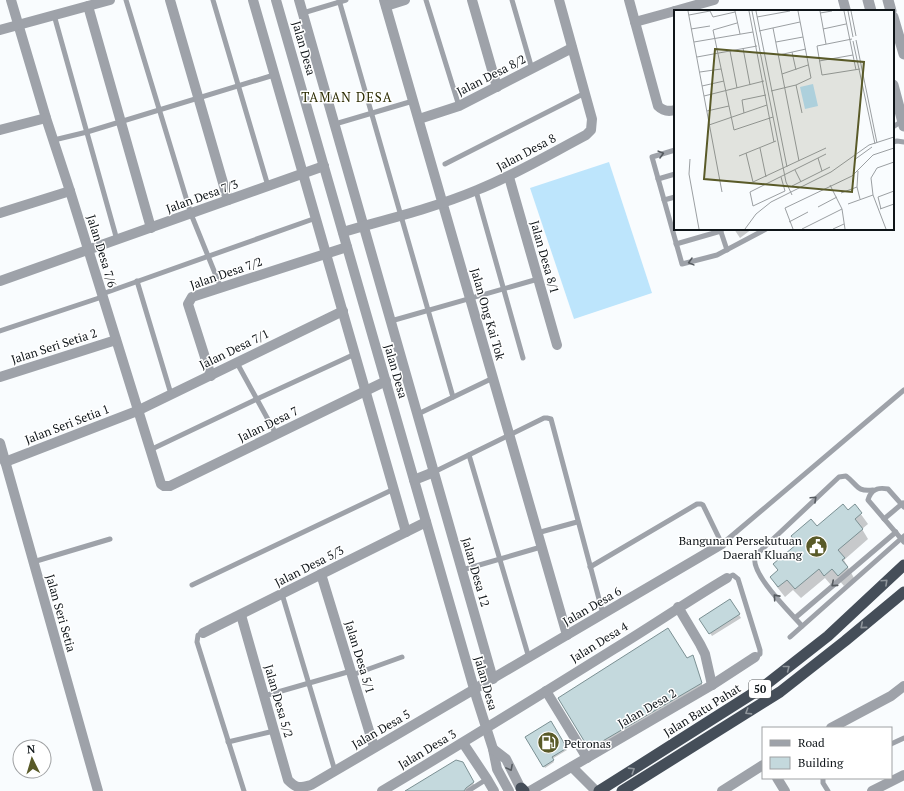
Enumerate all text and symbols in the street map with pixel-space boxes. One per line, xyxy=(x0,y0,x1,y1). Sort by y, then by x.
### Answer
inset map xyxy=(674,10,894,230)
street label: Jalan Desa xyxy=(289,19,319,77)
street label: Jalan Desa 8/2 xyxy=(454,51,528,99)
district label: TAMAN DESA xyxy=(301,88,393,106)
street label: Jalan Desa 8 xyxy=(494,130,558,174)
one-way arrow xyxy=(657,150,664,159)
street label: Jalan Desa 7/3 xyxy=(164,176,240,216)
street label: Jalan Desa 7/6 xyxy=(84,213,120,290)
street label: Jalan Desa 8/1 xyxy=(527,219,563,295)
street label: Jalan Desa 7/2 xyxy=(188,254,264,292)
one-way arrow xyxy=(688,257,695,266)
street label: Jalan Ong Kai Tok xyxy=(468,266,509,362)
street label: Jalan Seri Setia 2 xyxy=(9,325,99,367)
street label: Jalan Desa 7/1 xyxy=(197,326,271,372)
street label: Jalan Desa xyxy=(381,342,411,400)
street label: Jalan Seri Setia 1 xyxy=(23,401,111,447)
street label: Jalan Desa 7 xyxy=(236,403,300,445)
one-way arrow xyxy=(810,497,817,504)
place label: Bangunan Persekutuan Daerah Kluang xyxy=(679,533,803,562)
public building icon: Bangunan Persekutuan Daerah Kluang xyxy=(804,534,830,560)
street label: Jalan Desa 12 xyxy=(459,536,493,608)
street label: Jalan Desa 5/3 xyxy=(272,542,346,590)
street label: Jalan Seri Setia xyxy=(43,572,79,654)
one-way arrow xyxy=(880,579,888,587)
one-way arrow xyxy=(832,580,839,587)
street label: Jalan Desa 6 xyxy=(560,583,624,629)
one-way arrow xyxy=(774,594,781,601)
street label: Jalan Desa 4 xyxy=(567,618,631,666)
street label: Jalan Desa 5/1 xyxy=(342,619,378,695)
one-way arrow xyxy=(861,621,868,628)
street label: Jalan Desa xyxy=(471,654,501,712)
street label: Jalan Desa 5/2 xyxy=(261,663,297,739)
one-way arrow xyxy=(783,665,790,672)
street label: Jalan Batu Pahat xyxy=(661,680,744,740)
road number: 50 xyxy=(749,680,771,698)
street label: Jalan Desa 2 xyxy=(615,685,679,731)
street label: Jalan Desa 5 xyxy=(349,706,413,752)
one-way arrow xyxy=(745,707,752,715)
street label: Jalan Desa 3 xyxy=(395,726,459,772)
legend xyxy=(762,727,892,779)
fuel station icon: Petronas xyxy=(536,730,562,756)
text: Road xyxy=(798,735,825,750)
place label: Petronas xyxy=(564,736,611,751)
north arrow xyxy=(12,739,52,779)
text: N xyxy=(26,742,37,756)
text: Building xyxy=(798,755,844,770)
one-way arrow xyxy=(506,764,513,771)
one-way arrow xyxy=(628,767,635,775)

